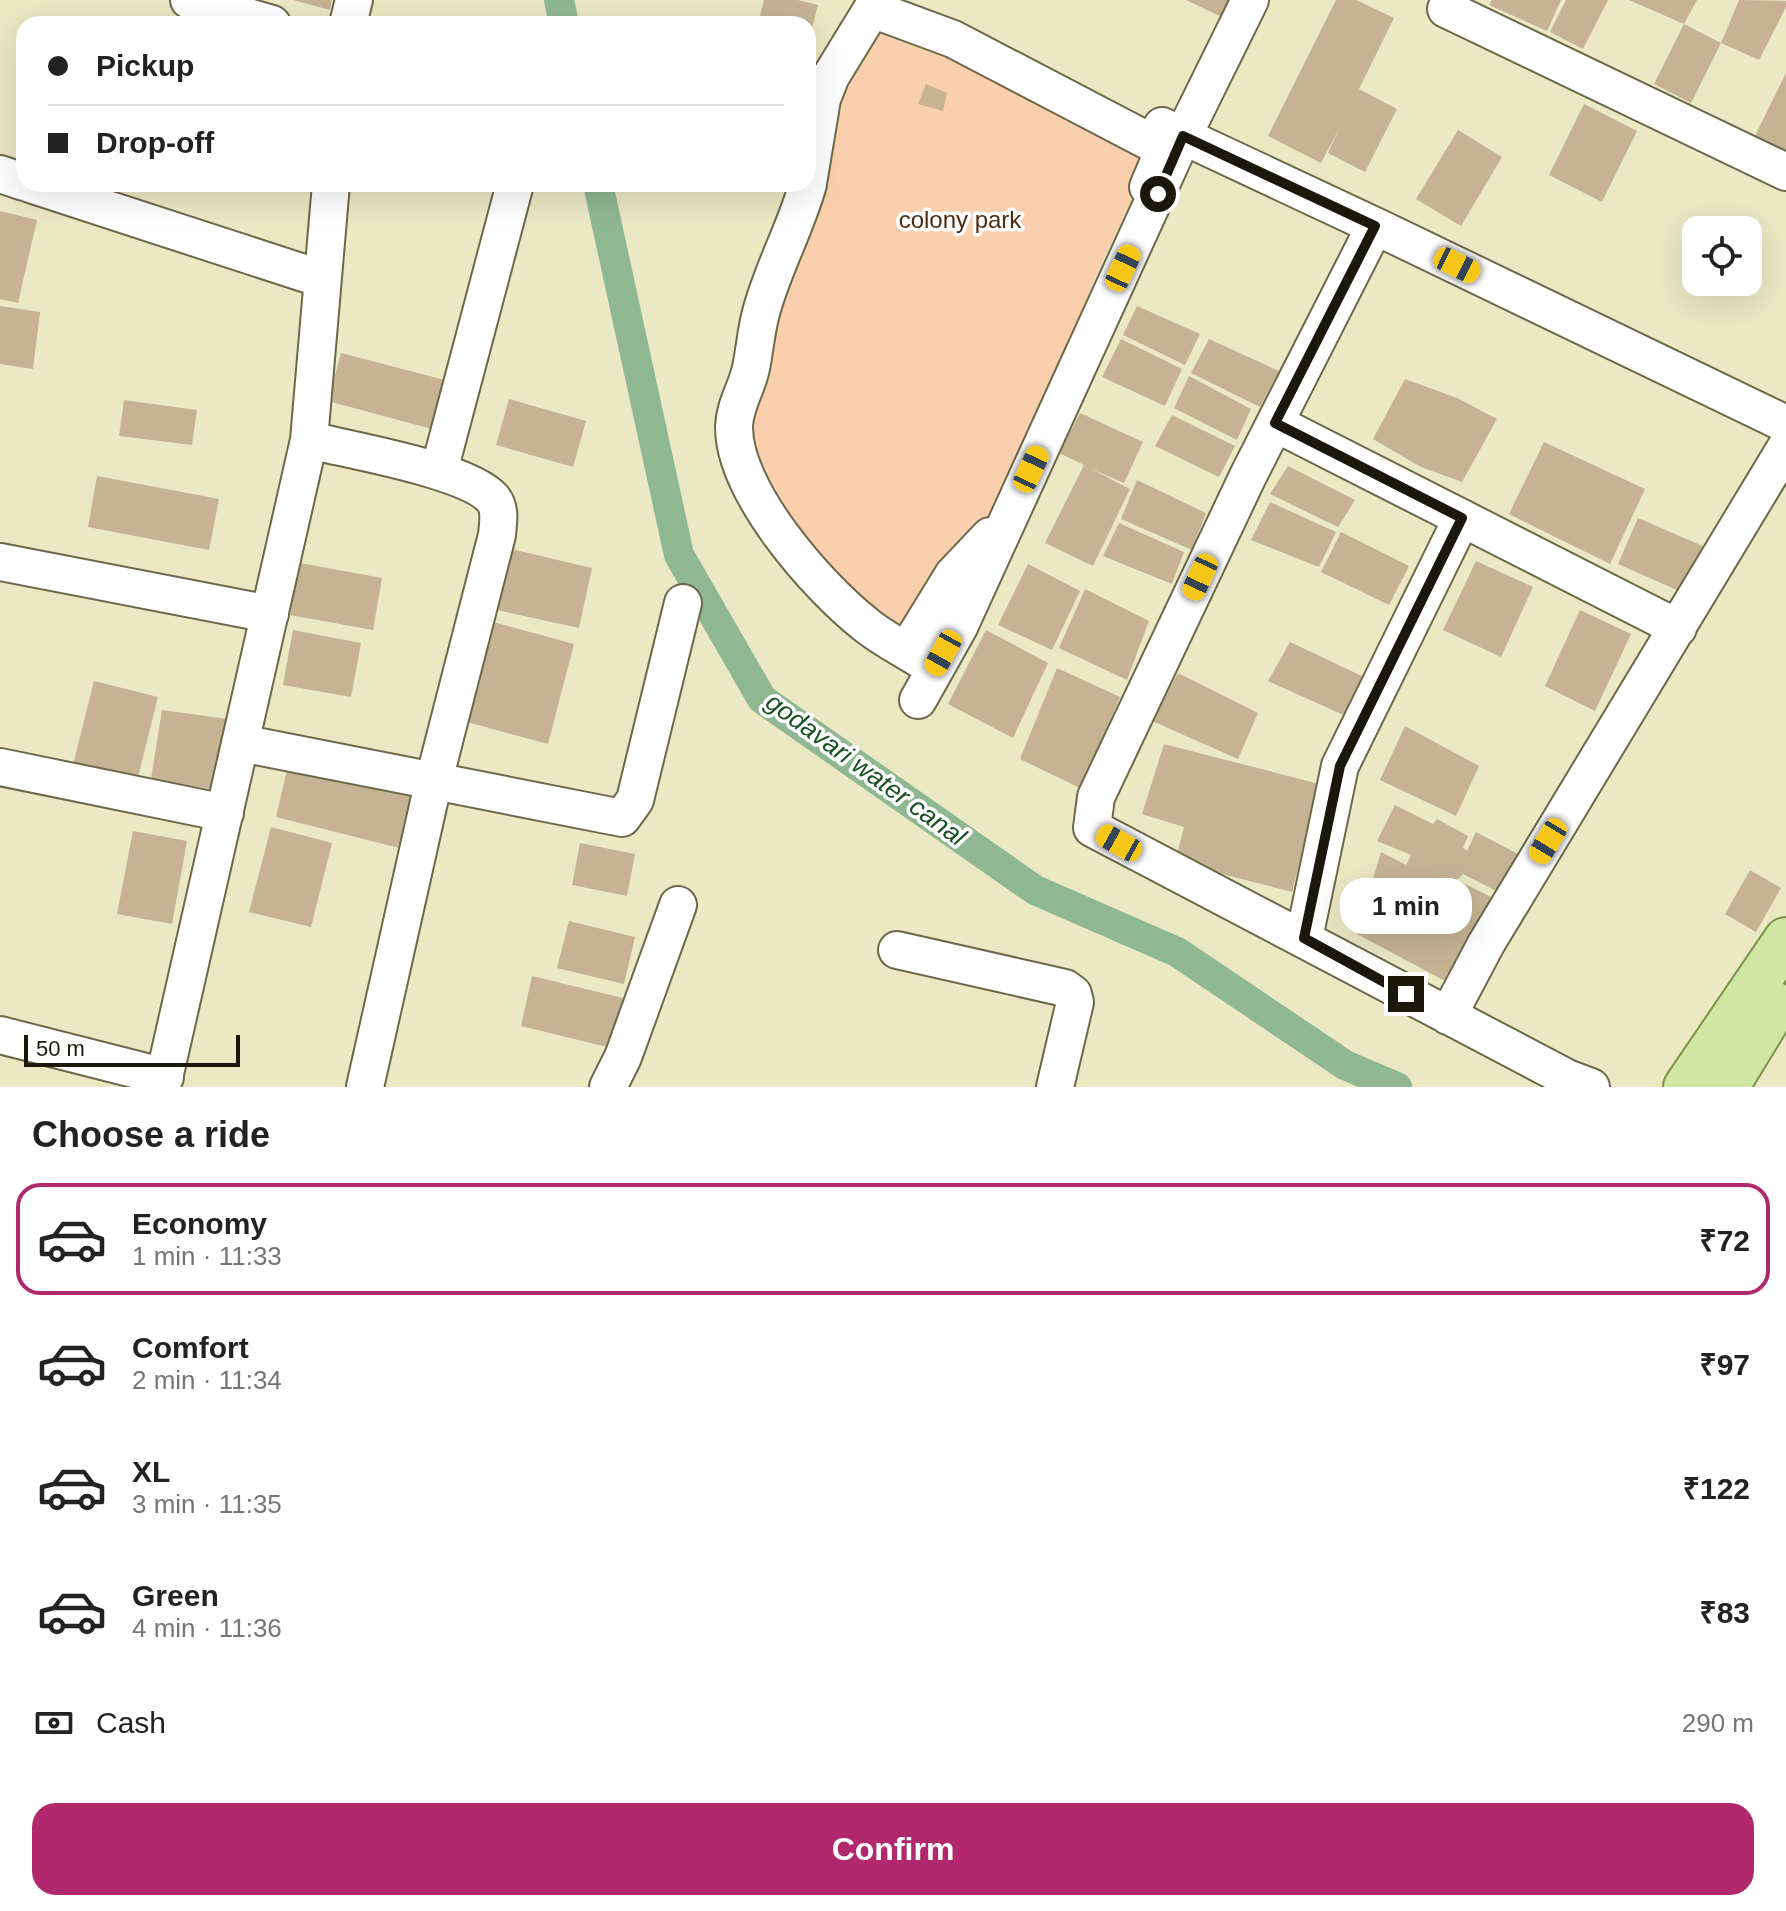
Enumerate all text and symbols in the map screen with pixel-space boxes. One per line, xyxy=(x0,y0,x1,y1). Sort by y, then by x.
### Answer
text: Pickup xyxy=(96,49,194,82)
text: Drop-off xyxy=(96,126,214,159)
route start xyxy=(1140,176,1176,212)
park label: colony park xyxy=(899,206,1022,233)
map controls xyxy=(1682,216,1762,296)
button: locate xyxy=(1682,216,1762,296)
car xyxy=(1102,241,1144,295)
car xyxy=(1430,244,1484,286)
car xyxy=(1010,442,1052,496)
car xyxy=(1179,550,1221,604)
car xyxy=(921,626,965,680)
water label: godavari water canal xyxy=(760,686,973,852)
car xyxy=(1525,814,1571,868)
car xyxy=(1092,821,1146,865)
callout: 1 min xyxy=(1340,878,1472,934)
text: 1 min xyxy=(1372,891,1440,921)
route end xyxy=(1388,976,1424,1012)
scale bar xyxy=(24,1031,240,1067)
text: 50 m xyxy=(36,1036,85,1061)
text: Choose a ride xyxy=(32,1114,270,1155)
icon: car xyxy=(36,1203,108,1275)
text: Economy xyxy=(132,1207,267,1240)
text: ₹72 xyxy=(1699,1224,1750,1257)
text: 1 min · 11:33 xyxy=(132,1241,282,1271)
icon: car xyxy=(36,1327,108,1399)
text: Comfort xyxy=(132,1331,249,1364)
text: ₹97 xyxy=(1699,1348,1750,1381)
text: 2 min · 11:34 xyxy=(132,1365,282,1395)
icon: car xyxy=(36,1451,108,1523)
text: XL xyxy=(132,1455,170,1488)
text: ₹122 xyxy=(1683,1472,1750,1505)
text: 3 min · 11:35 xyxy=(132,1489,282,1519)
icon: car xyxy=(36,1575,108,1647)
text: Green xyxy=(132,1579,219,1612)
text: ₹83 xyxy=(1699,1596,1750,1629)
text: 4 min · 11:36 xyxy=(132,1613,282,1643)
icon: cash xyxy=(32,1701,76,1745)
text: Cash xyxy=(96,1706,166,1739)
text: 290 m xyxy=(1682,1708,1754,1738)
button: Confirm xyxy=(32,1803,1754,1895)

